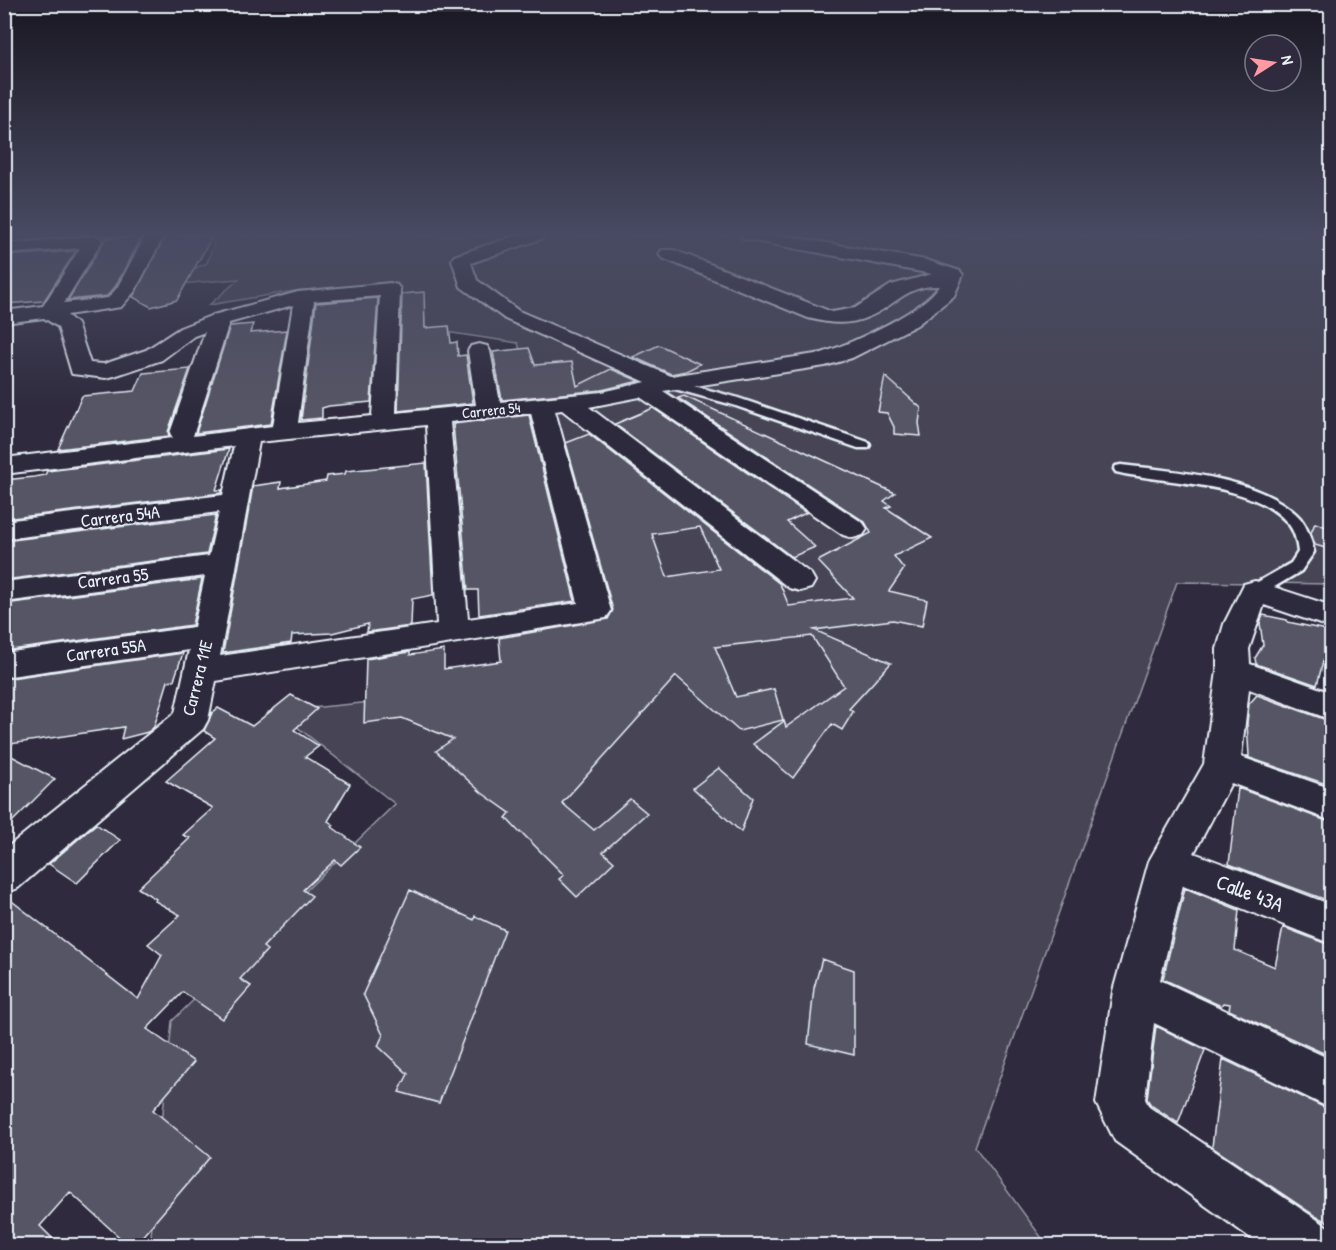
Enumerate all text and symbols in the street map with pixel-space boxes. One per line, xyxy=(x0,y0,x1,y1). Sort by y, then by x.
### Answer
north arrow xyxy=(1243,33,1303,93)
text: N xyxy=(1276,53,1299,67)
street label: Carrera 54 xyxy=(461,396,522,424)
street label: Carrera 54A xyxy=(79,499,161,533)
street label: Carrera 55 xyxy=(76,561,150,595)
street label: Carrera 55A xyxy=(65,632,148,668)
street label: Carrera 11E xyxy=(176,638,218,718)
street label: Calle 43A xyxy=(1212,867,1288,919)

